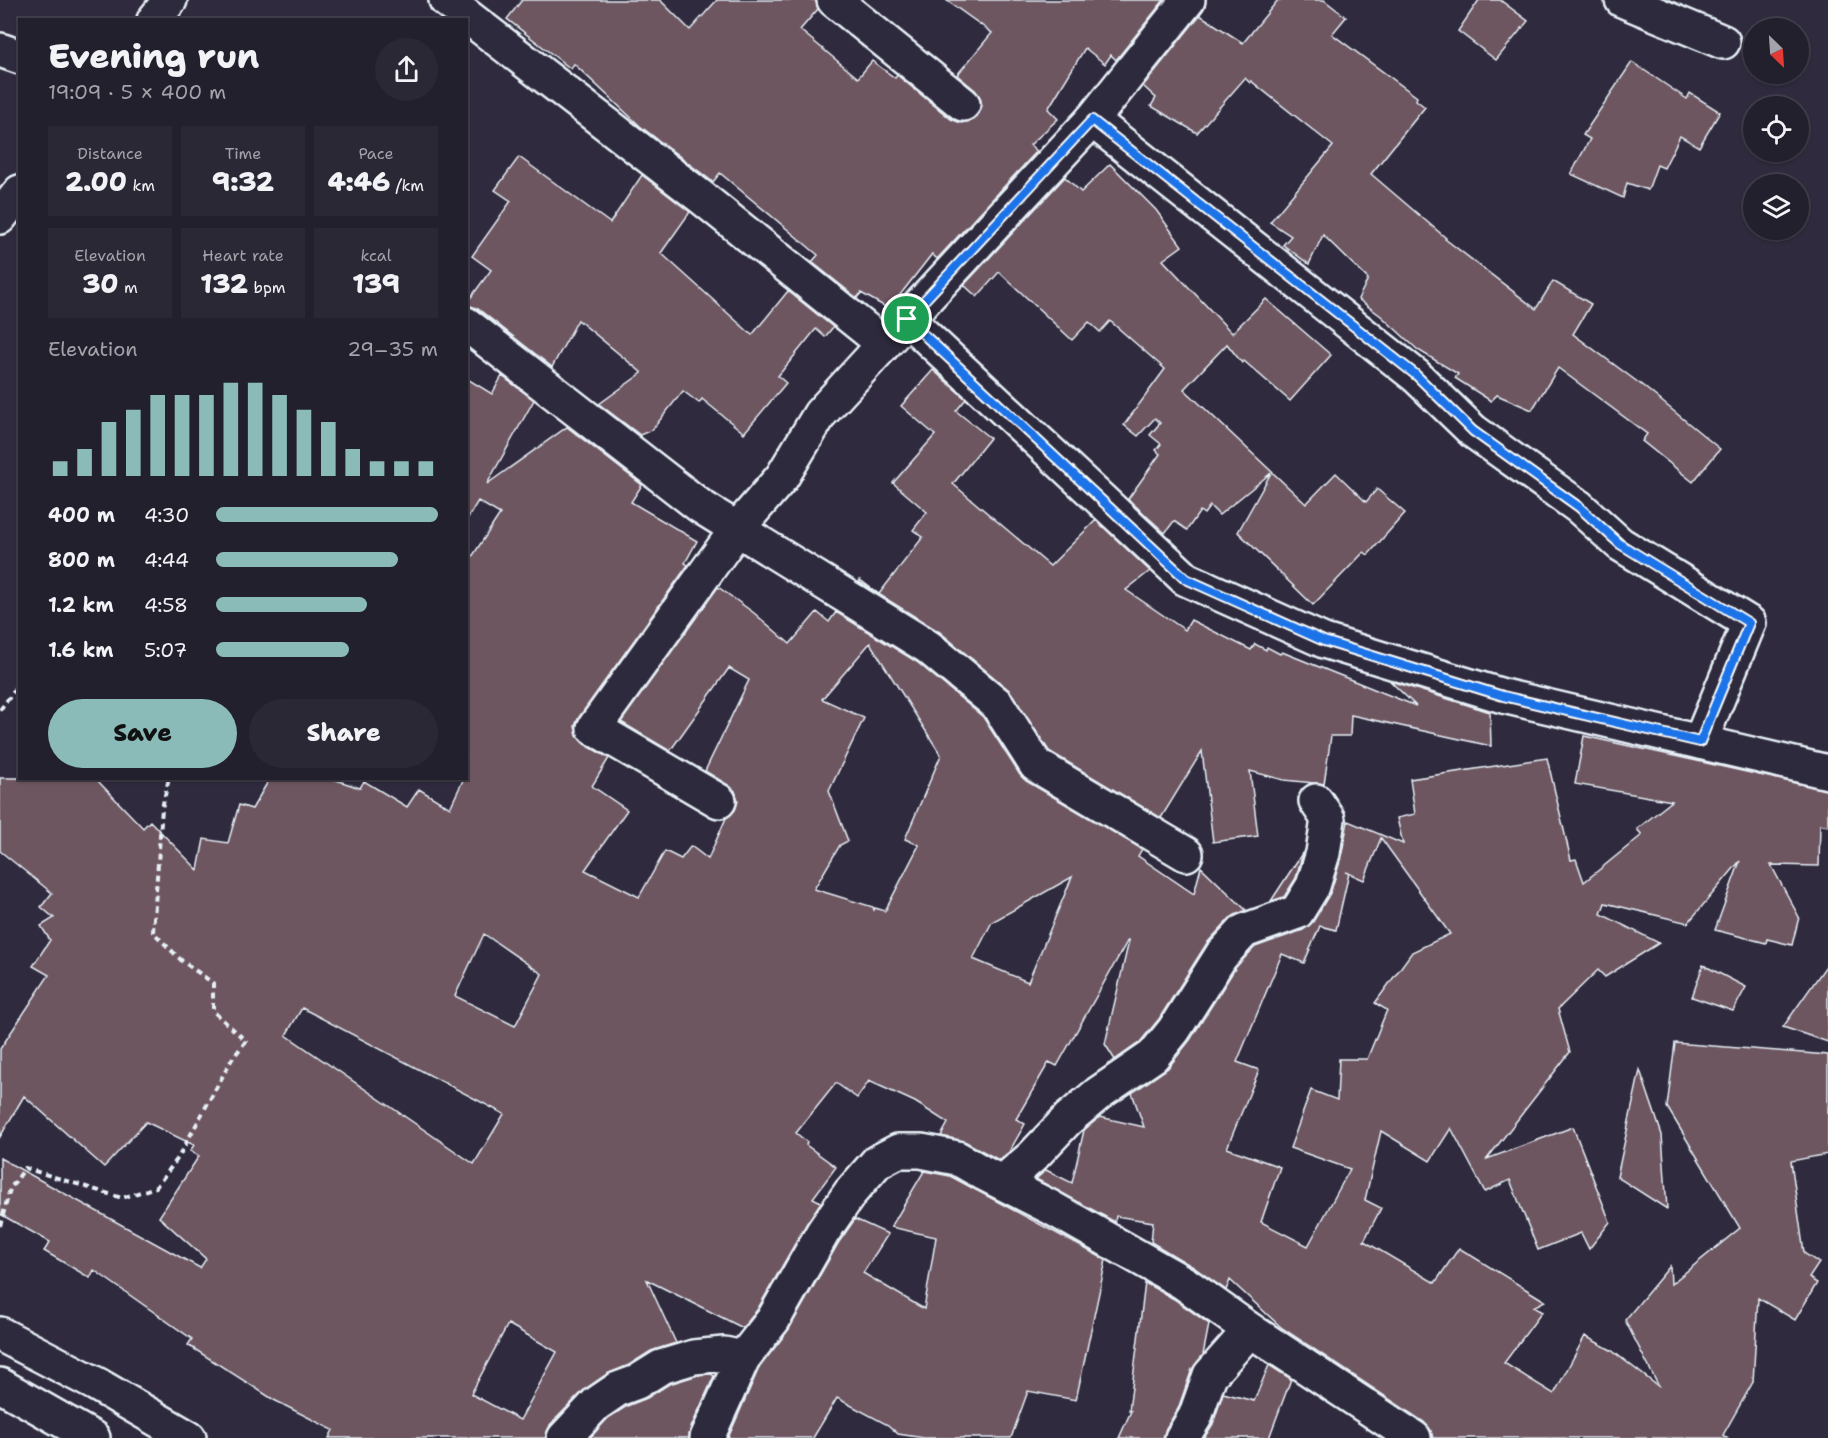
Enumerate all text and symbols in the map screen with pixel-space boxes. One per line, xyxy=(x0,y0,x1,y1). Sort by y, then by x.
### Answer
north arrow xyxy=(1743,18,1809,84)
map controls xyxy=(1743,18,1809,240)
text: Evening run xyxy=(48,34,259,79)
button: share xyxy=(375,38,438,101)
text: 19:09 · 5 × 400 m xyxy=(48,79,226,105)
button: locate xyxy=(1743,96,1809,162)
text: Distance xyxy=(77,143,143,164)
text: Time xyxy=(225,143,261,164)
text: Pace xyxy=(358,143,394,164)
text: 2.00 xyxy=(65,164,127,199)
text: 9:32 xyxy=(212,164,274,199)
text: 4:46 xyxy=(328,164,390,199)
button: layers xyxy=(1743,174,1809,240)
text: km xyxy=(127,175,155,196)
text: /km xyxy=(390,175,424,196)
text: Elevation xyxy=(74,245,146,266)
text: Heart rate xyxy=(202,245,284,266)
text: kcal xyxy=(360,245,392,266)
text: 30 xyxy=(82,266,119,301)
text: 132 xyxy=(200,266,248,301)
text: 139 xyxy=(352,266,400,301)
text: m xyxy=(119,277,138,298)
text: bpm xyxy=(248,277,286,298)
pin xyxy=(881,293,932,344)
icon: arrive xyxy=(890,302,923,335)
text: Elevation xyxy=(48,336,138,362)
text: 29–35 m xyxy=(347,336,438,362)
text: 400 m xyxy=(48,502,115,528)
text: 4:30 xyxy=(144,502,189,528)
text: 800 m xyxy=(48,547,115,573)
text: 4:44 xyxy=(144,547,189,573)
text: 1.2 km xyxy=(48,592,114,618)
text: 4:58 xyxy=(144,592,188,618)
text: 1.6 km xyxy=(48,637,114,663)
text: 5:07 xyxy=(144,637,187,663)
button: Save xyxy=(48,699,237,768)
button: Share xyxy=(249,699,438,768)

